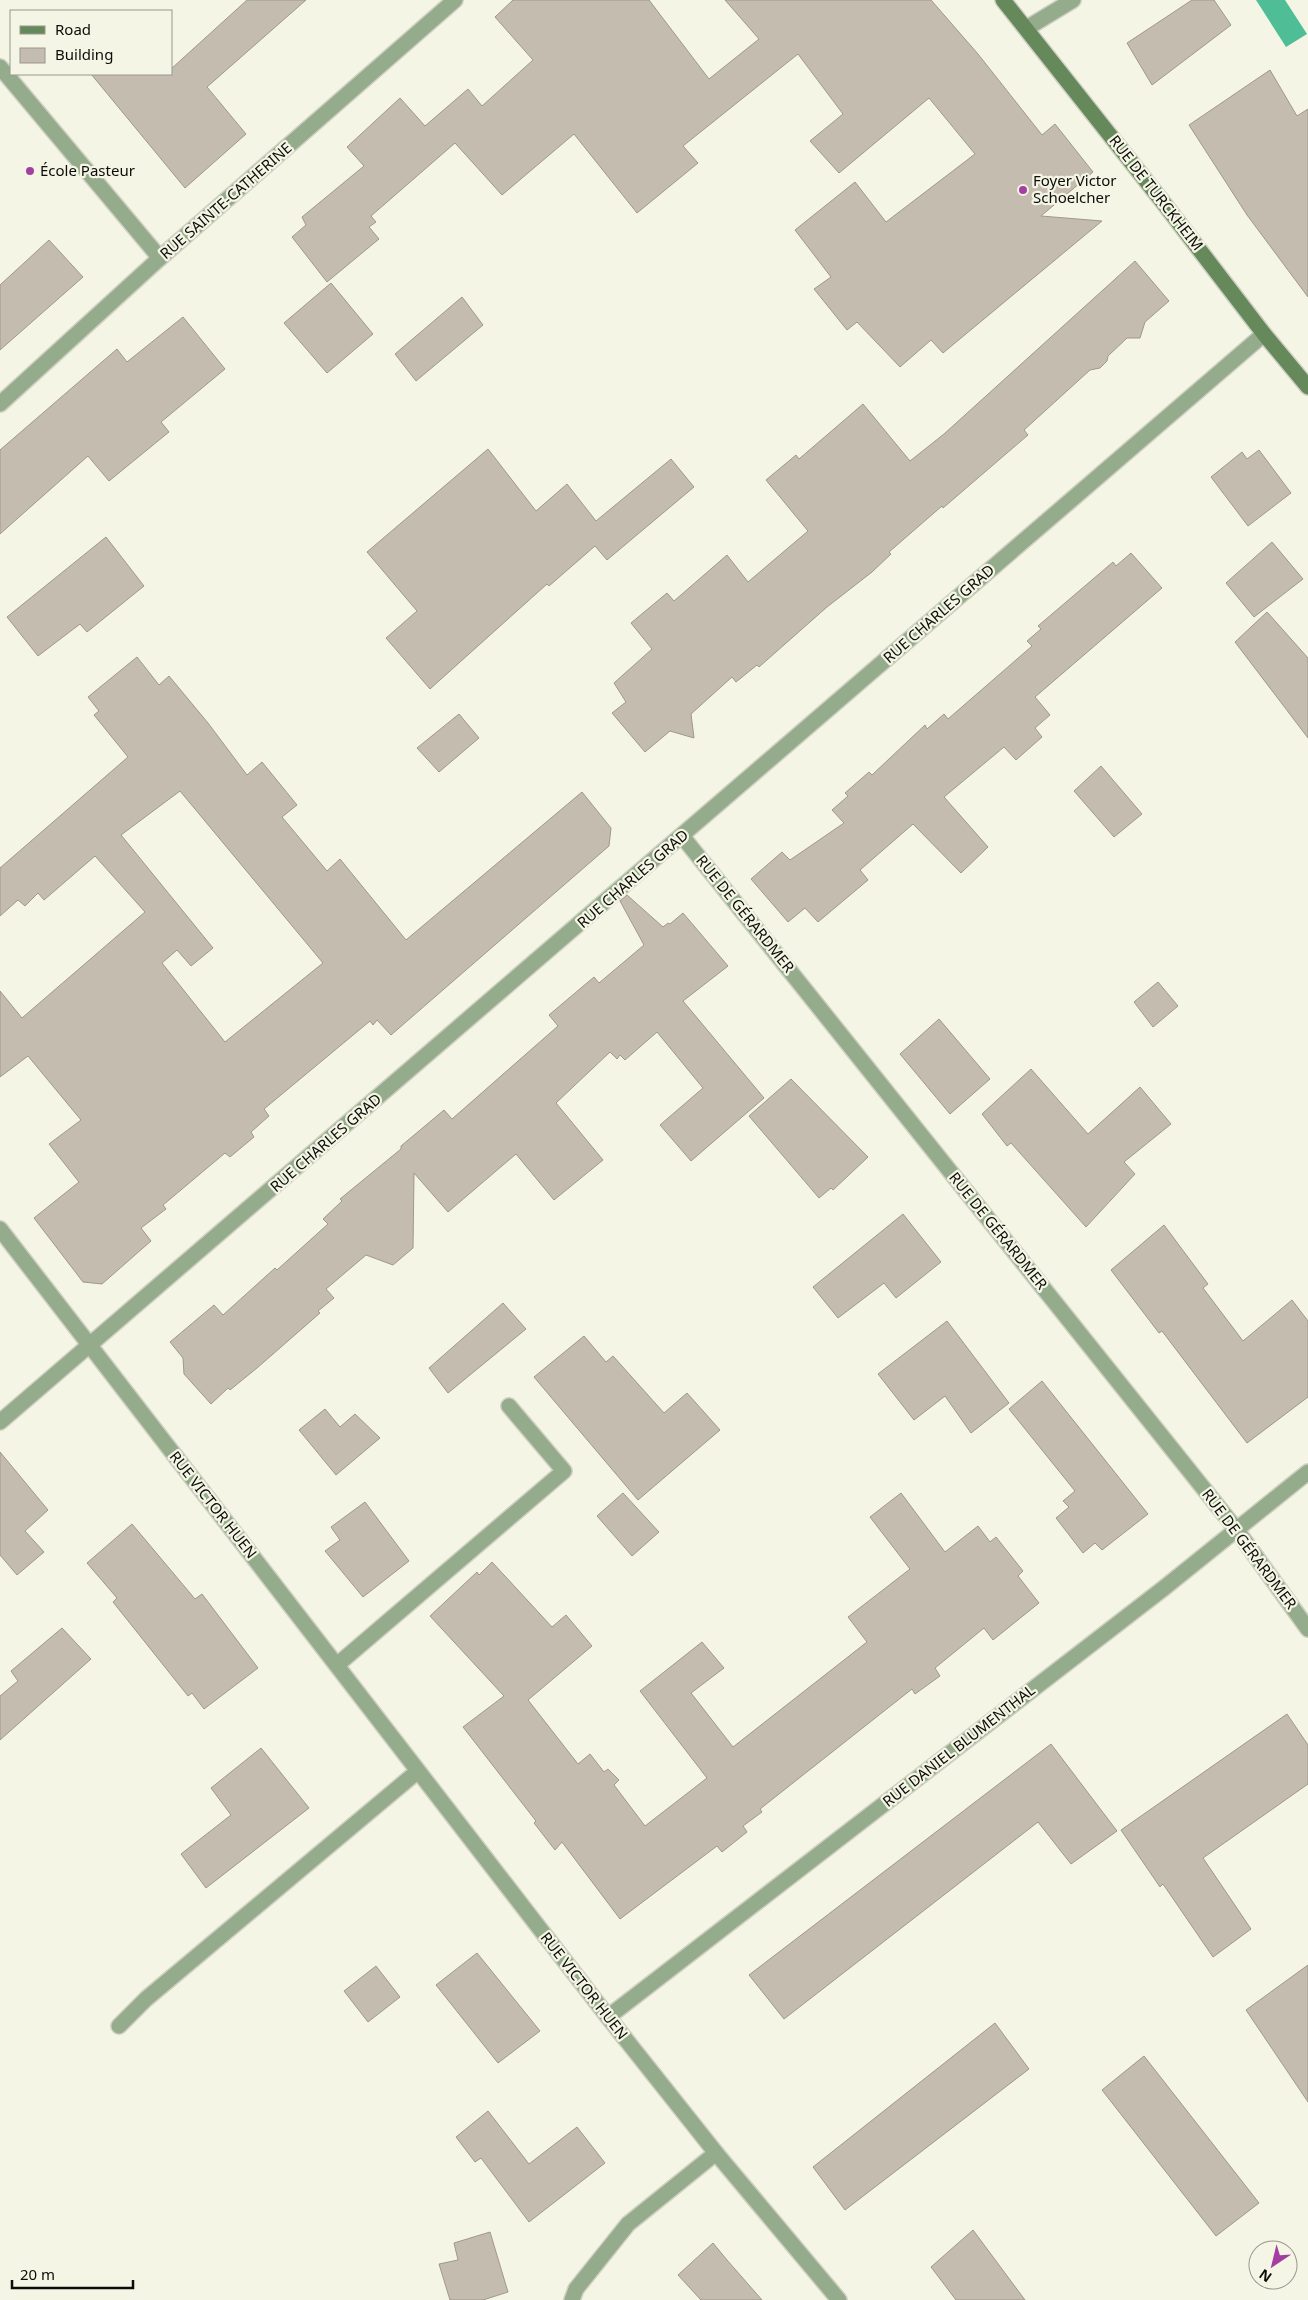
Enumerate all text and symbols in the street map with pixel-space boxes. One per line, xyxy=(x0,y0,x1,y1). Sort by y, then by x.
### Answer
legend xyxy=(10,10,172,75)
text: Road xyxy=(55,19,91,39)
text: Building xyxy=(55,44,113,64)
street label: RUE DE TURCKHEIM xyxy=(1105,131,1208,254)
street label: RUE SAINTE-CATHERINE xyxy=(155,137,295,263)
place label: École Pasteur xyxy=(40,160,135,180)
marker: École Pasteur xyxy=(24,165,36,177)
place label: Foyer Victor Schoelcher xyxy=(1033,170,1117,207)
marker: Foyer Victor Schoelcher xyxy=(1017,184,1029,196)
street label: RUE CHARLES GRAD xyxy=(879,559,998,667)
street label: RUE CHARLES GRAD xyxy=(573,824,692,932)
street label: RUE DE GÉRARDMER xyxy=(692,851,800,977)
street label: RUE CHARLES GRAD xyxy=(266,1088,385,1196)
street label: RUE DE GÉRARDMER xyxy=(945,1168,1053,1294)
street label: RUE VICTOR HUEN xyxy=(166,1447,262,1562)
street label: RUE DE GÉRARDMER xyxy=(1198,1484,1302,1613)
street label: RUE DANIEL BLUMENTHAL xyxy=(878,1679,1039,1811)
street label: RUE VICTOR HUEN xyxy=(537,1928,633,2043)
north arrow xyxy=(1248,2240,1298,2290)
scale bar xyxy=(12,2258,134,2290)
text: 20 m xyxy=(20,2264,55,2284)
text: N xyxy=(1255,2265,1275,2287)

